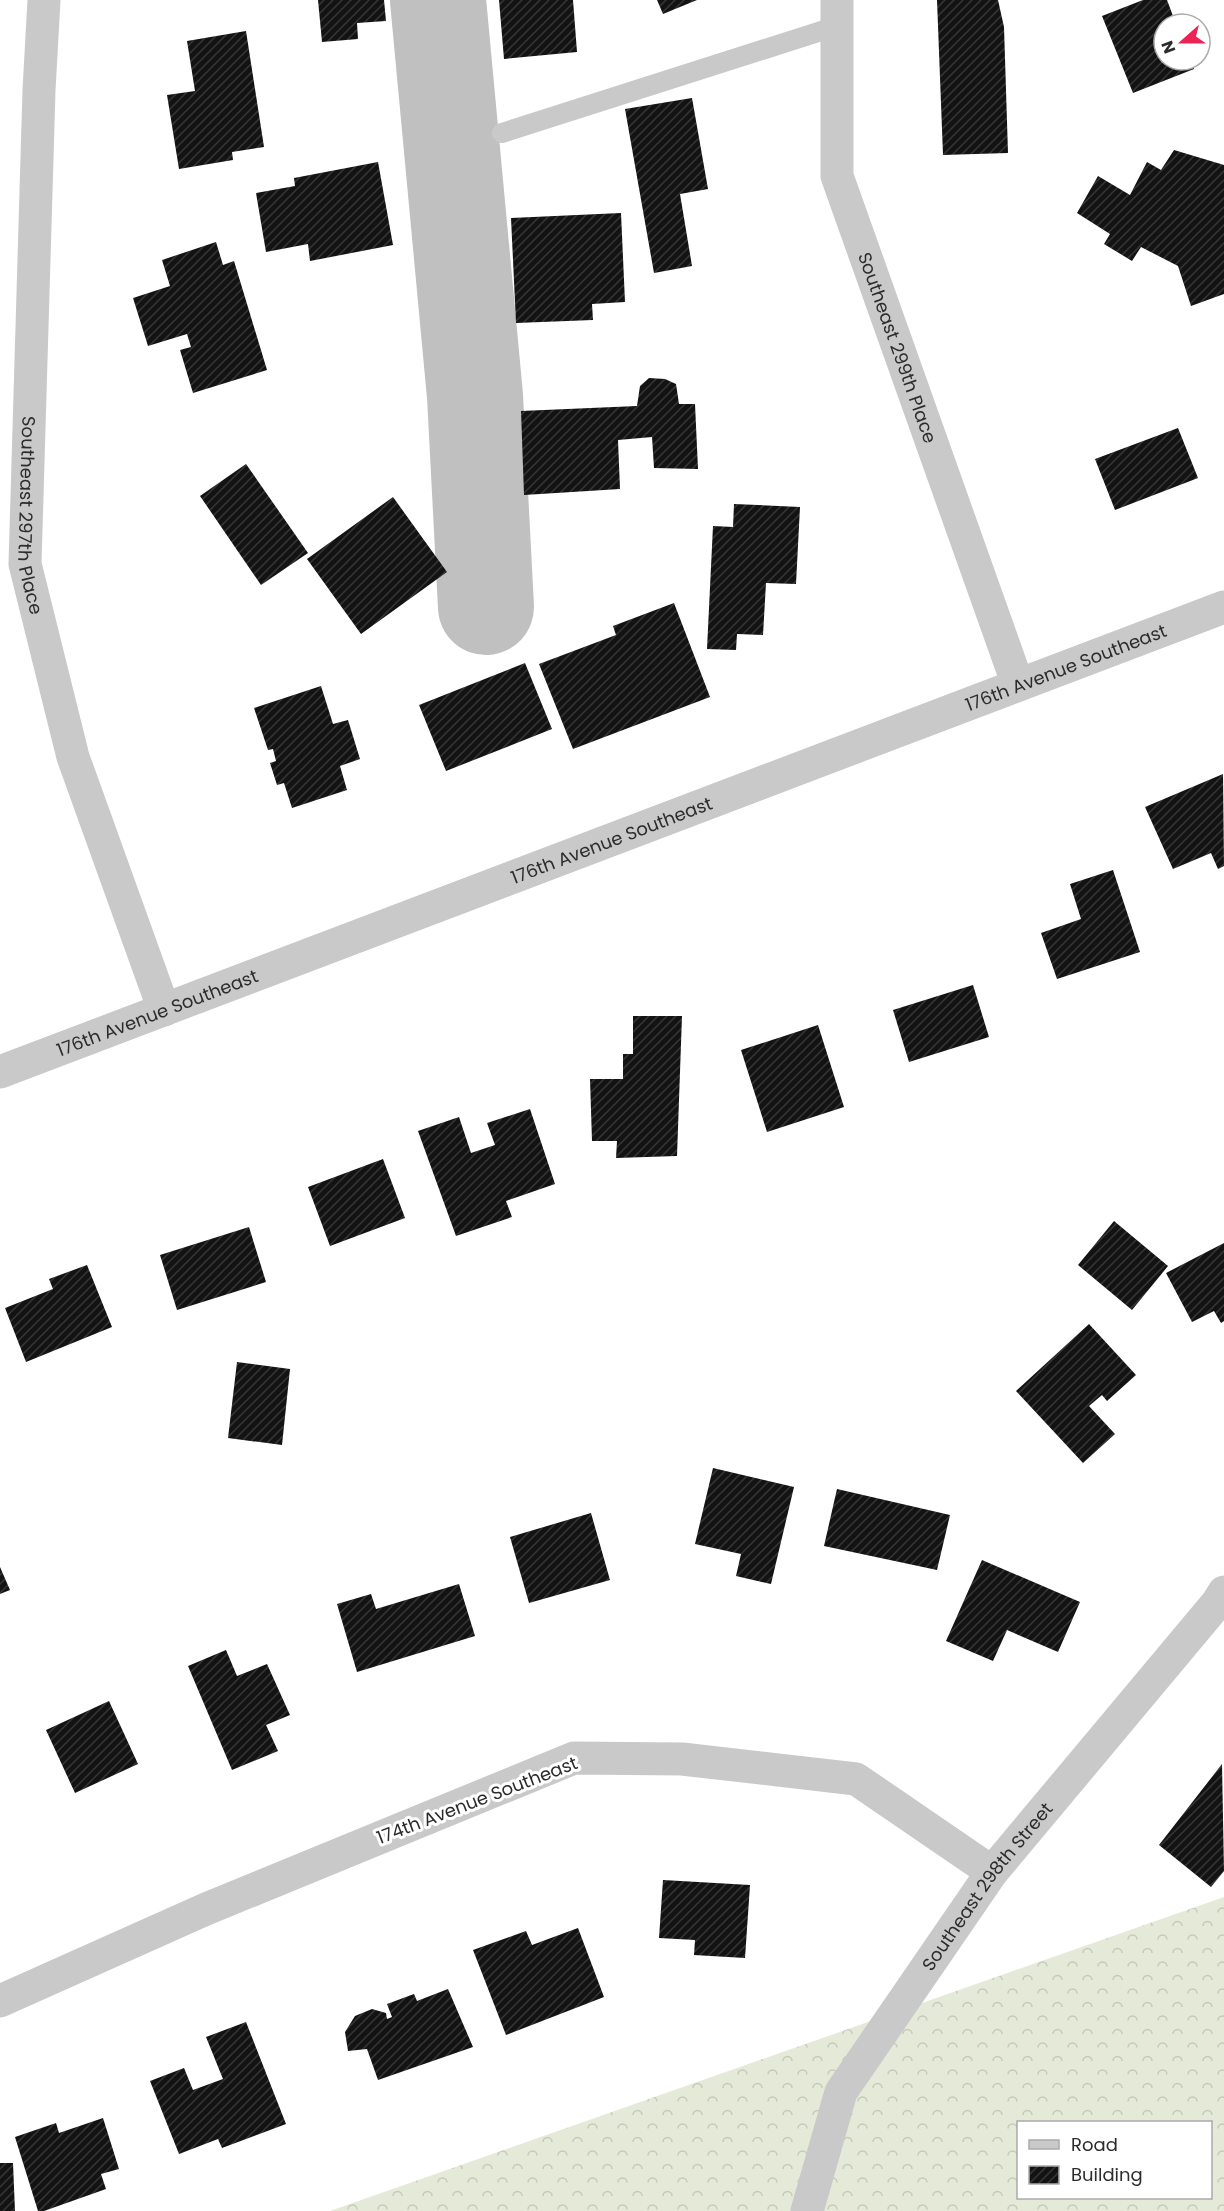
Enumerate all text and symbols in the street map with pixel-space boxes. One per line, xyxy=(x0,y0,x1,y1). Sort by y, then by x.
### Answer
north arrow xyxy=(1152,12,1212,72)
text: N xyxy=(1156,37,1181,57)
street label: Southeast 299th Place xyxy=(853,249,943,446)
street label: Southeast 297th Place xyxy=(12,416,50,617)
street label: 176th Avenue Southeast xyxy=(961,618,1170,717)
street label: 176th Avenue Southeast xyxy=(507,790,716,889)
street label: 176th Avenue Southeast xyxy=(53,963,261,1062)
street label: 174th Avenue Southeast xyxy=(373,1750,581,1850)
street label: Southeast 298th Street xyxy=(916,1797,1058,1975)
legend xyxy=(1017,2121,1212,2199)
text: Road xyxy=(1071,2132,1118,2157)
text: Building xyxy=(1071,2162,1143,2187)

